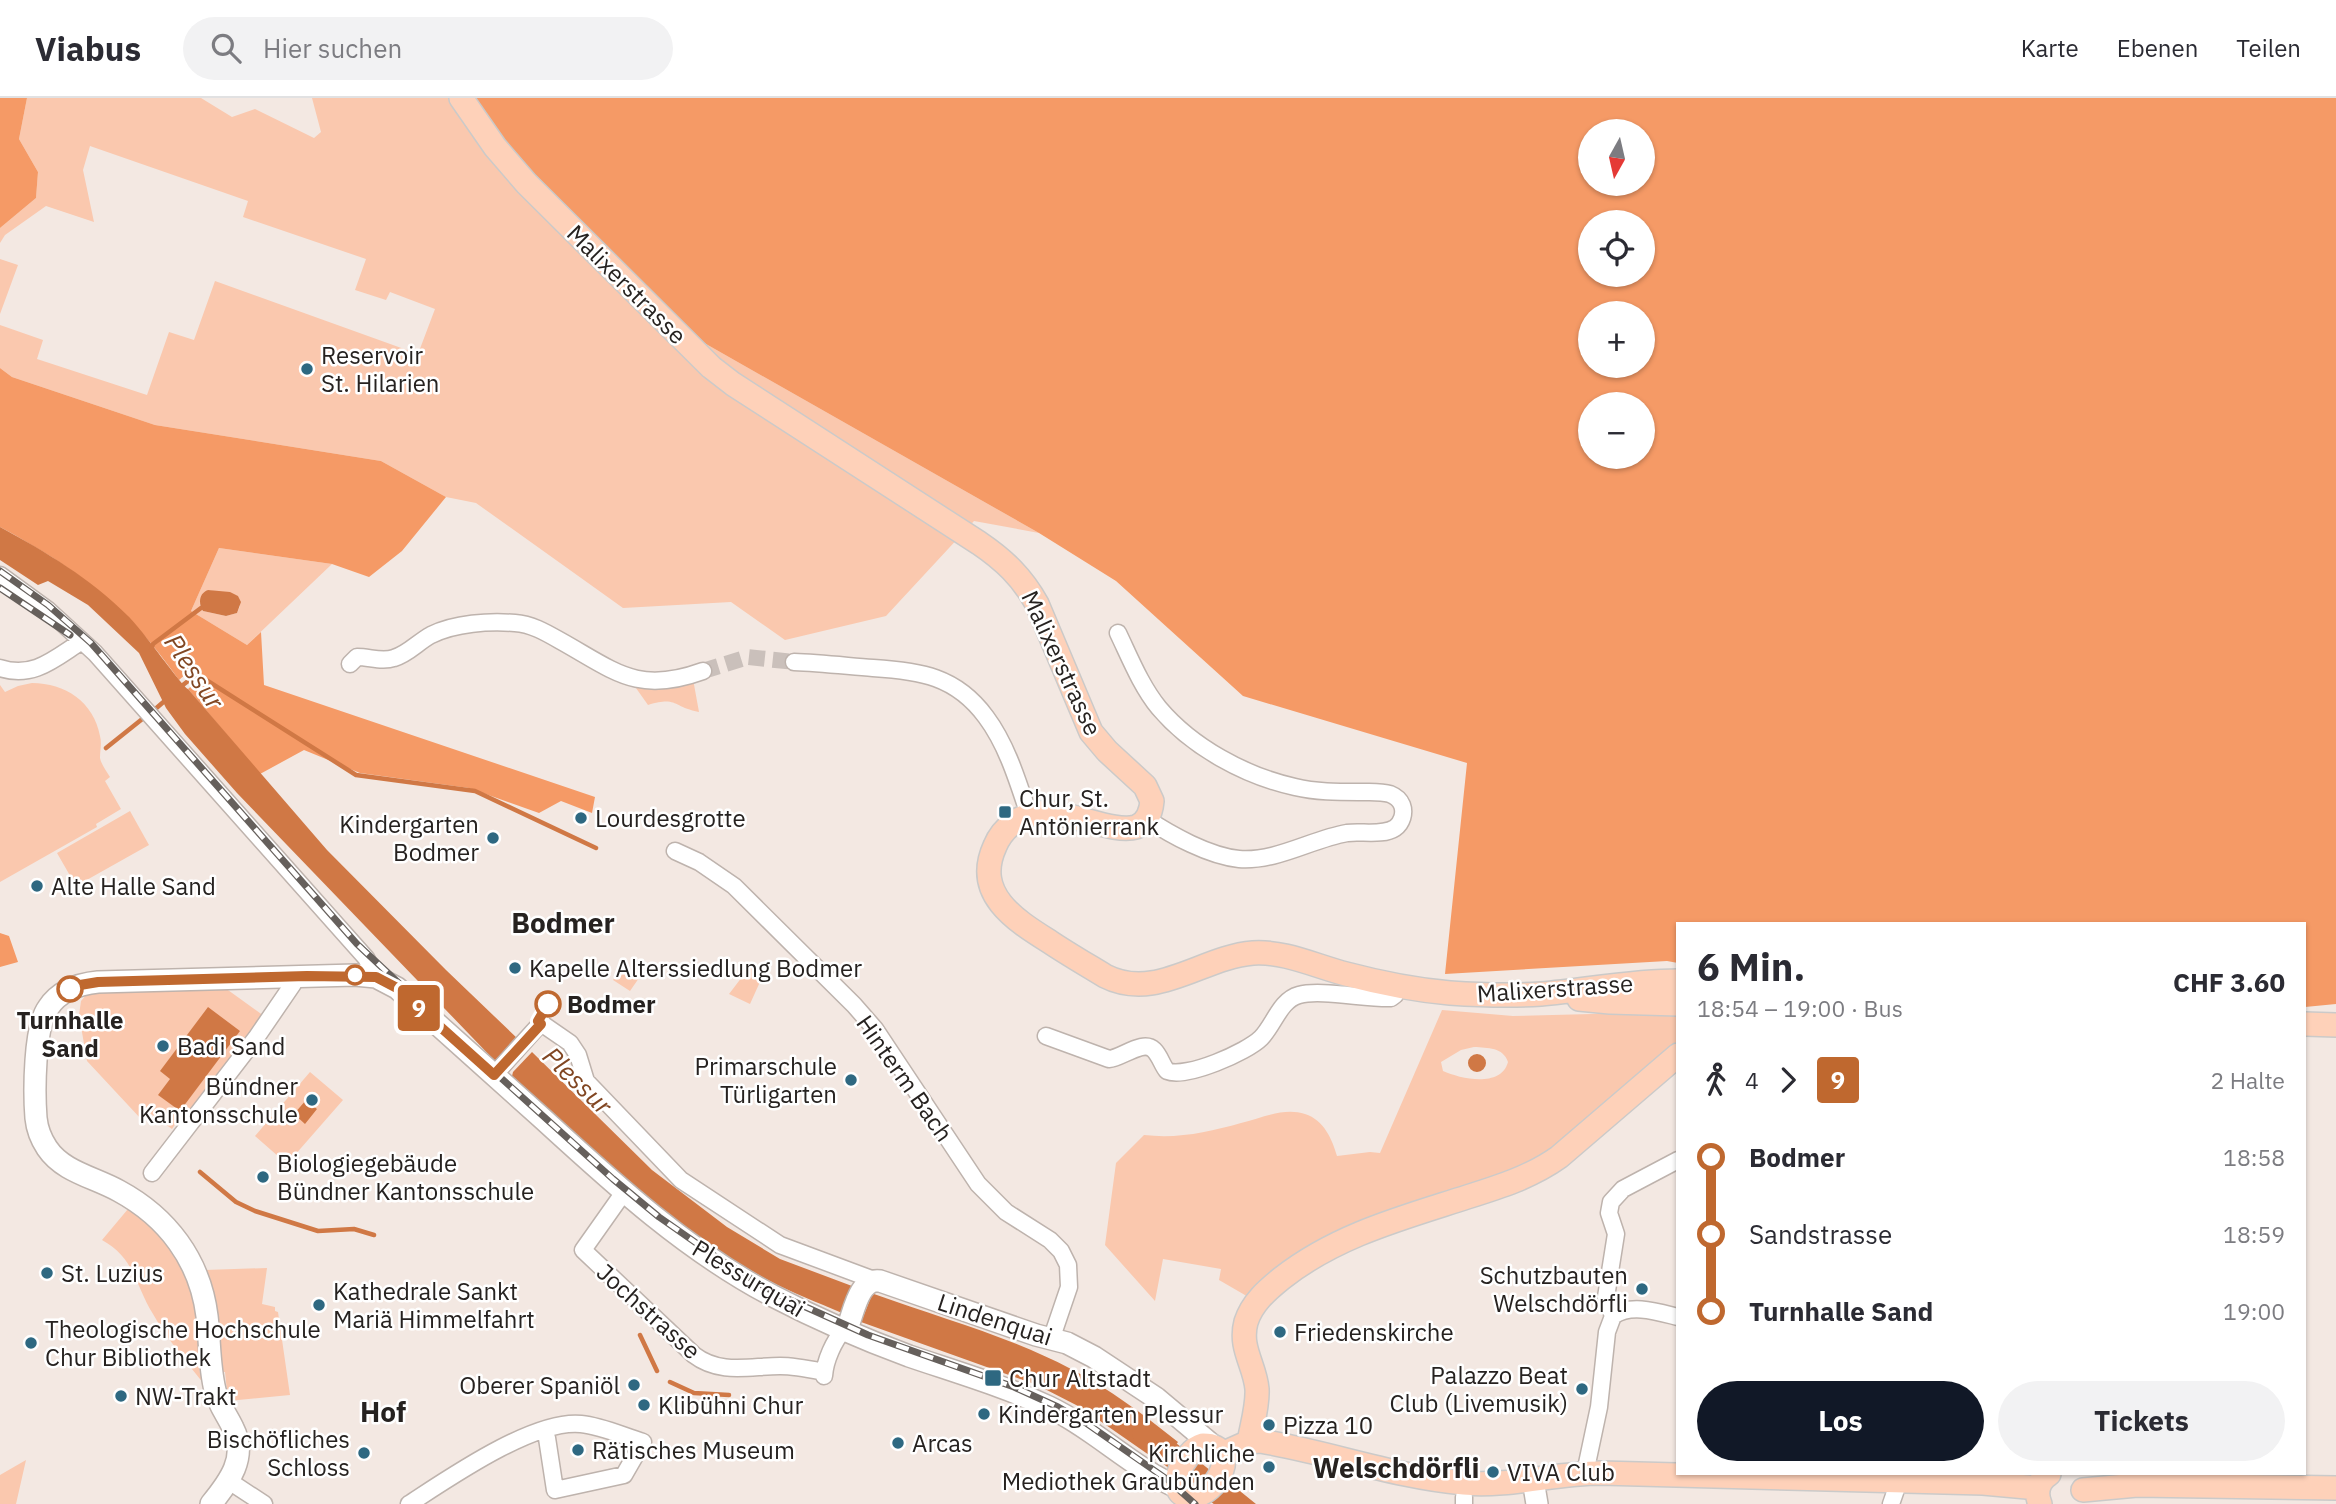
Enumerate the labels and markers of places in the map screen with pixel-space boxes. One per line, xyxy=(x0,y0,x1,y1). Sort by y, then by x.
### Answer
place label: Reservoir St. Hilarien xyxy=(321,339,440,399)
marker: Reservoir St. Hilarien xyxy=(299,361,315,377)
place label: Chur, St. Antönierrank xyxy=(1019,782,1160,842)
place label: Lourdesgrotte xyxy=(595,802,746,834)
marker: Chur, St. Antönierrank xyxy=(997,804,1013,820)
place label: Kindergarten Bodmer xyxy=(339,808,479,868)
marker: Lourdesgrotte xyxy=(573,810,589,826)
marker: Kindergarten Bodmer xyxy=(485,830,501,846)
place label: Alte Halle Sand xyxy=(51,870,216,902)
marker: Alte Halle Sand xyxy=(29,878,45,894)
place label: Kapelle Alterssiedlung Bodmer xyxy=(529,952,862,984)
marker: Kapelle Alterssiedlung Bodmer xyxy=(507,960,523,976)
unlabelled marker xyxy=(345,965,365,985)
marker: Turnhalle Sand xyxy=(57,976,83,1002)
place label: Bodmer xyxy=(567,988,656,1020)
marker: Bodmer xyxy=(535,991,561,1017)
place label: Turnhalle Sand xyxy=(16,1004,124,1064)
place label: Badi Sand xyxy=(177,1030,285,1062)
marker: Badi Sand xyxy=(155,1038,171,1054)
place label: Primarschule Türligarten xyxy=(695,1050,837,1110)
place label: Bündner Kantonsschule xyxy=(139,1070,298,1130)
marker: Primarschule Türligarten xyxy=(843,1072,859,1088)
marker: Bündner Kantonsschule xyxy=(304,1092,320,1108)
place label: Biologiegebäude Bündner Kantonsschule xyxy=(277,1147,534,1207)
marker: Biologiegebäude Bündner Kantonsschule xyxy=(255,1169,271,1185)
place label: St. Luzius xyxy=(61,1257,163,1289)
place label: Schutzbauten Welschdörfli xyxy=(1480,1259,1628,1319)
marker: St. Luzius xyxy=(39,1265,55,1281)
place label: Kathedrale Sankt Mariä Himmelfahrt xyxy=(333,1275,535,1335)
marker: Schutzbauten Welschdörfli xyxy=(1634,1281,1650,1297)
marker: Kathedrale Sankt Mariä Himmelfahrt xyxy=(311,1297,327,1313)
place label: Theologische Hochschule Chur Bibliothek xyxy=(45,1313,321,1373)
place label: Friedenskirche xyxy=(1294,1316,1454,1348)
marker: Friedenskirche xyxy=(1272,1324,1288,1340)
marker: Theologische Hochschule Chur Bibliothek xyxy=(23,1335,39,1351)
place label: Palazzo Beat Club (Livemusik) xyxy=(1390,1359,1568,1419)
place label: Chur Altstadt xyxy=(1009,1362,1151,1394)
marker: Chur Altstadt xyxy=(983,1368,1003,1388)
place label: Oberer Spaniöl xyxy=(459,1369,620,1401)
marker: Oberer Spaniöl xyxy=(626,1377,642,1393)
place label: NW-Trakt xyxy=(135,1380,237,1412)
marker: Palazzo Beat Club (Livemusik) xyxy=(1574,1381,1590,1397)
marker: NW-Trakt xyxy=(113,1388,129,1404)
place label: Klibühni Chur xyxy=(658,1389,803,1421)
marker: Klibühni Chur xyxy=(636,1397,652,1413)
place label: Kindergarten Plessur xyxy=(998,1398,1223,1430)
marker: Kindergarten Plessur xyxy=(976,1406,992,1422)
place label: Pizza 10 xyxy=(1283,1409,1373,1441)
marker: Pizza 10 xyxy=(1261,1417,1277,1433)
place label: Bischöfliches Schloss xyxy=(207,1423,350,1483)
place label: Arcas xyxy=(912,1427,973,1459)
place label: Rätisches Museum xyxy=(592,1434,795,1466)
marker: Arcas xyxy=(890,1435,906,1451)
place label: Kirchliche Mediothek Graubünden xyxy=(1002,1437,1255,1497)
marker: Rätisches Museum xyxy=(570,1442,586,1458)
marker: Bischöfliches Schloss xyxy=(356,1445,372,1461)
place label: VIVA Club xyxy=(1507,1456,1615,1488)
marker: Kirchliche Mediothek Graubünden xyxy=(1261,1459,1277,1475)
marker: VIVA Club xyxy=(1485,1464,1501,1480)

